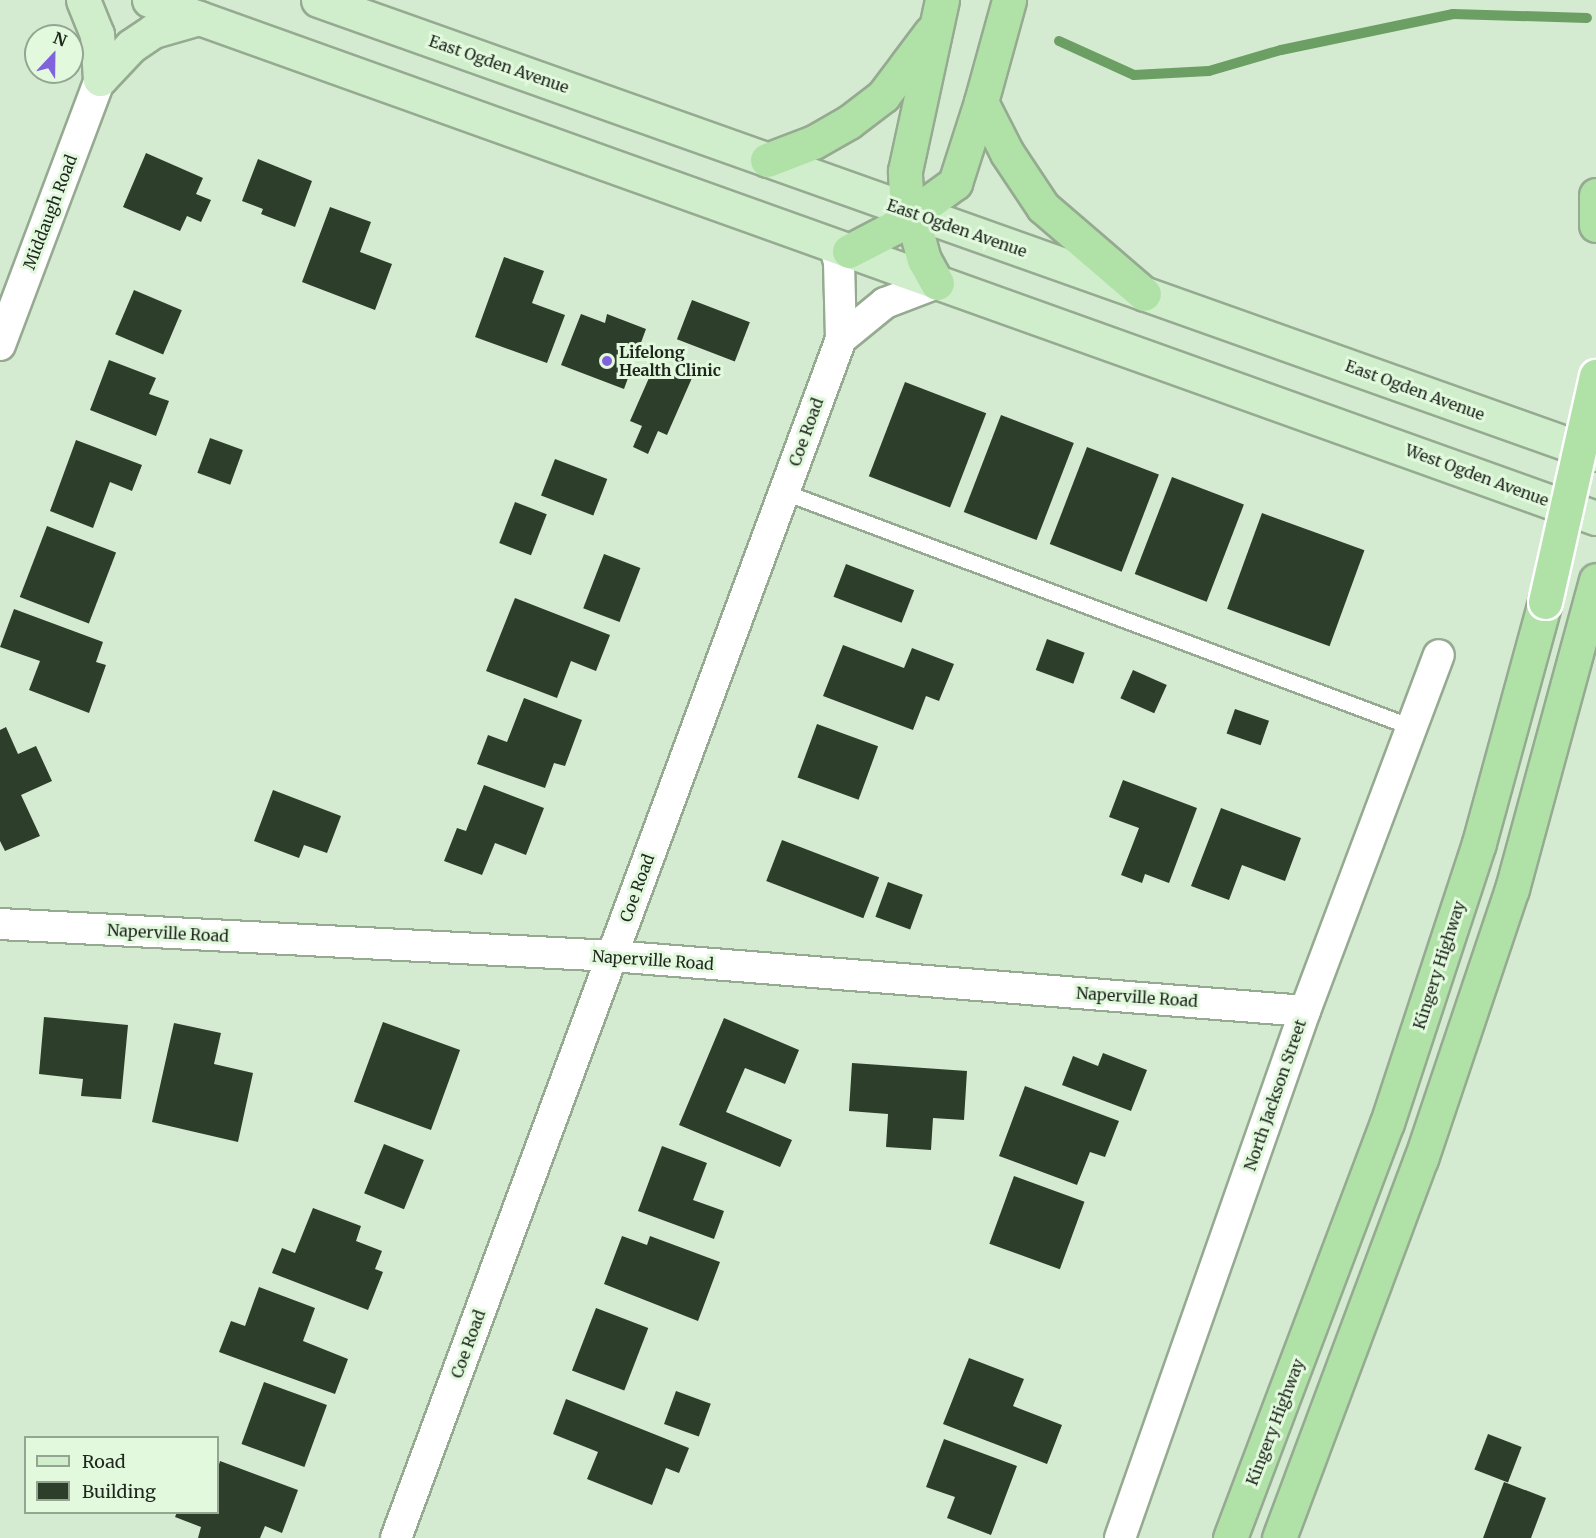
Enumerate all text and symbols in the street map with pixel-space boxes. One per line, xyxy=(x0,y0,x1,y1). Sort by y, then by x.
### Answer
north arrow xyxy=(24,24,84,84)
text: N xyxy=(50,28,70,51)
street label: East Ogden Avenue xyxy=(426,31,572,97)
street label: Middaugh Road xyxy=(19,152,81,272)
street label: East Ogden Avenue xyxy=(884,195,1030,261)
place label: Lifelong Health Clinic xyxy=(619,342,721,380)
marker: Lifelong Health Clinic xyxy=(600,354,614,368)
street label: East Ogden Avenue xyxy=(1343,356,1487,424)
street label: Coe Road xyxy=(785,395,827,469)
street label: West Ogden Avenue xyxy=(1403,440,1551,510)
street label: Coe Road xyxy=(616,851,658,925)
street label: Kingery Highway xyxy=(1409,898,1469,1032)
street label: Naperville Road xyxy=(107,920,229,946)
street label: Naperville Road xyxy=(592,946,714,974)
street label: Naperville Road xyxy=(1076,983,1198,1011)
street label: North Jackson Street xyxy=(1240,1017,1310,1173)
street label: Coe Road xyxy=(447,1307,489,1381)
street label: Kingery Highway xyxy=(1242,1356,1308,1488)
legend xyxy=(24,1436,219,1514)
text: Road xyxy=(82,1450,126,1473)
text: Building xyxy=(82,1480,156,1503)

